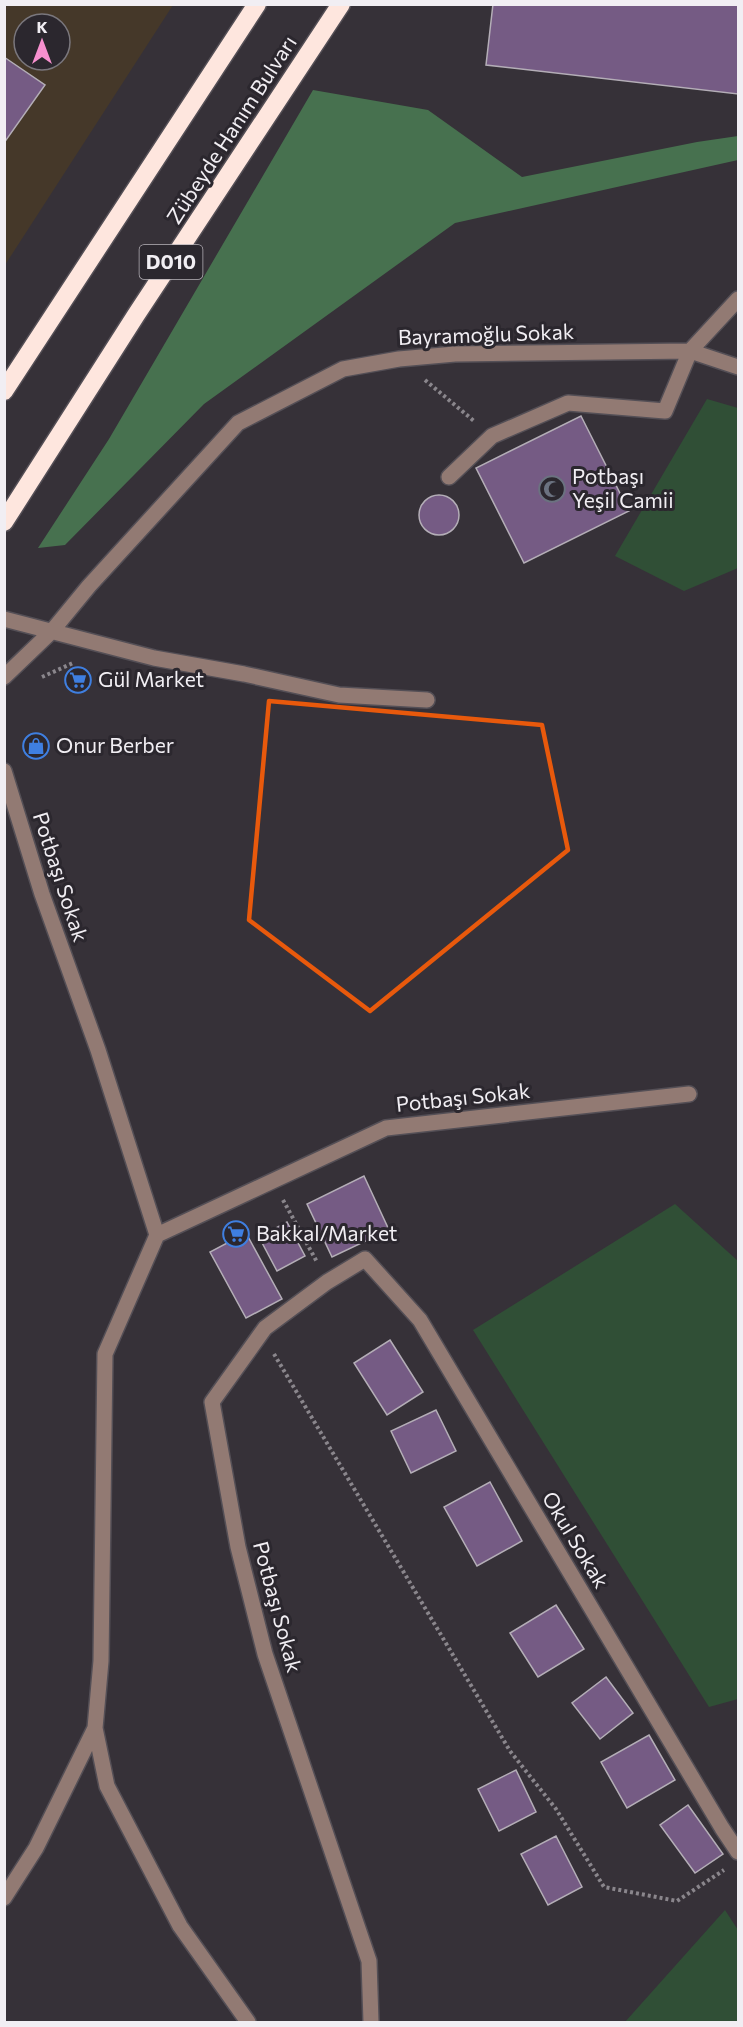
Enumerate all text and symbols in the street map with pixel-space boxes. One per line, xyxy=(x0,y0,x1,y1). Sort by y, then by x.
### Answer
north arrow xyxy=(12,12,72,72)
text: K xyxy=(36,17,48,36)
street label: Zübeyde Hanım Bulvarı xyxy=(161,30,301,228)
road number: D010 xyxy=(140,245,202,279)
street label: Bayramoğlu Sokak xyxy=(397,318,574,349)
place label: Potbaşı Yeşil Camii xyxy=(572,463,674,512)
mosque icon: Potbaşı Yeşil Camii xyxy=(537,474,567,504)
supermarket icon: Gül Market xyxy=(63,665,93,695)
place label: Gül Market xyxy=(98,666,204,691)
shop icon: Onur Berber xyxy=(21,731,51,761)
place label: Onur Berber xyxy=(56,732,174,757)
street label: Potbaşı Sokak xyxy=(29,809,94,945)
street label: Potbaşı Sokak xyxy=(394,1077,531,1116)
supermarket icon: Bakkal/Market xyxy=(221,1219,251,1249)
place label: Bakkal/Market xyxy=(256,1220,397,1245)
street label: Okul Sokak xyxy=(538,1486,615,1592)
street label: Potbaşı Sokak xyxy=(249,1538,308,1675)

